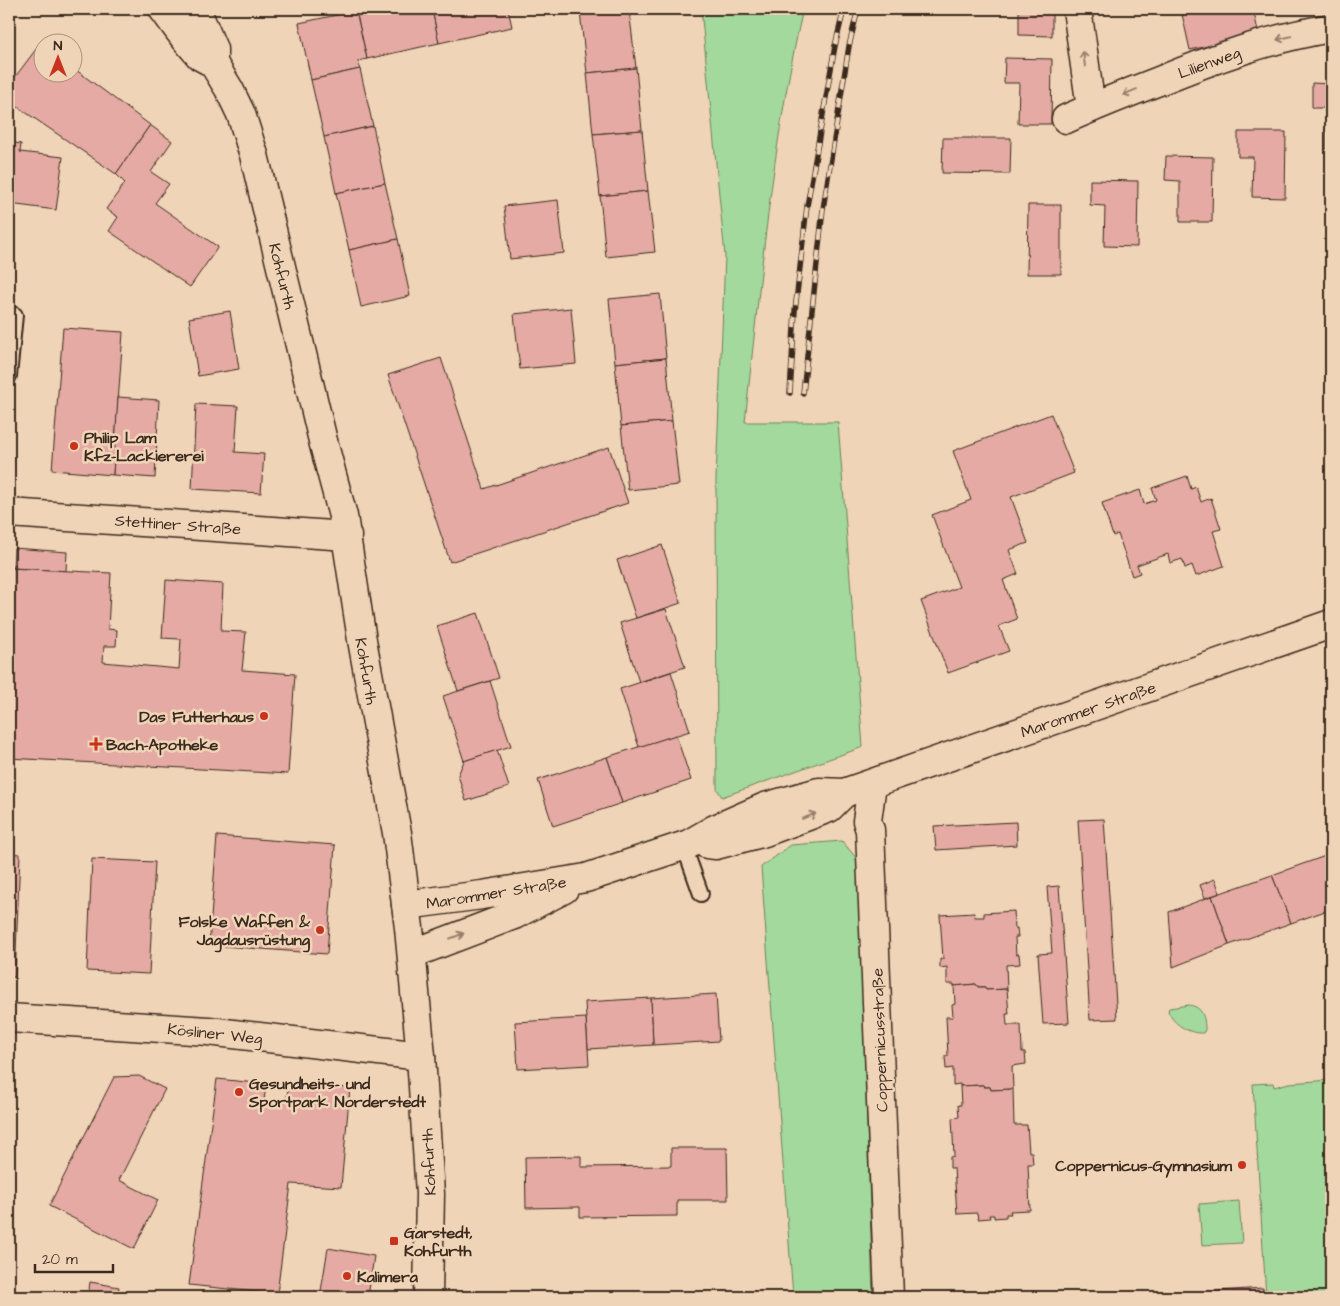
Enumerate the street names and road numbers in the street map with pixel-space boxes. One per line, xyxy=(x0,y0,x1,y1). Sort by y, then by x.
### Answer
street label: Lilienweg xyxy=(1175,41,1244,85)
street label: Kohfurth xyxy=(263,241,301,312)
street label: Stettiner Straße xyxy=(114,510,242,540)
street label: Kohfurth xyxy=(349,636,383,706)
street label: Marommer Straße xyxy=(1018,676,1159,743)
street label: Marommer Straße xyxy=(424,871,568,915)
street label: Coppernicusstraße xyxy=(866,967,894,1112)
street label: Kösliner Weg xyxy=(166,1018,264,1051)
street label: Kohfurth xyxy=(416,1128,442,1196)

